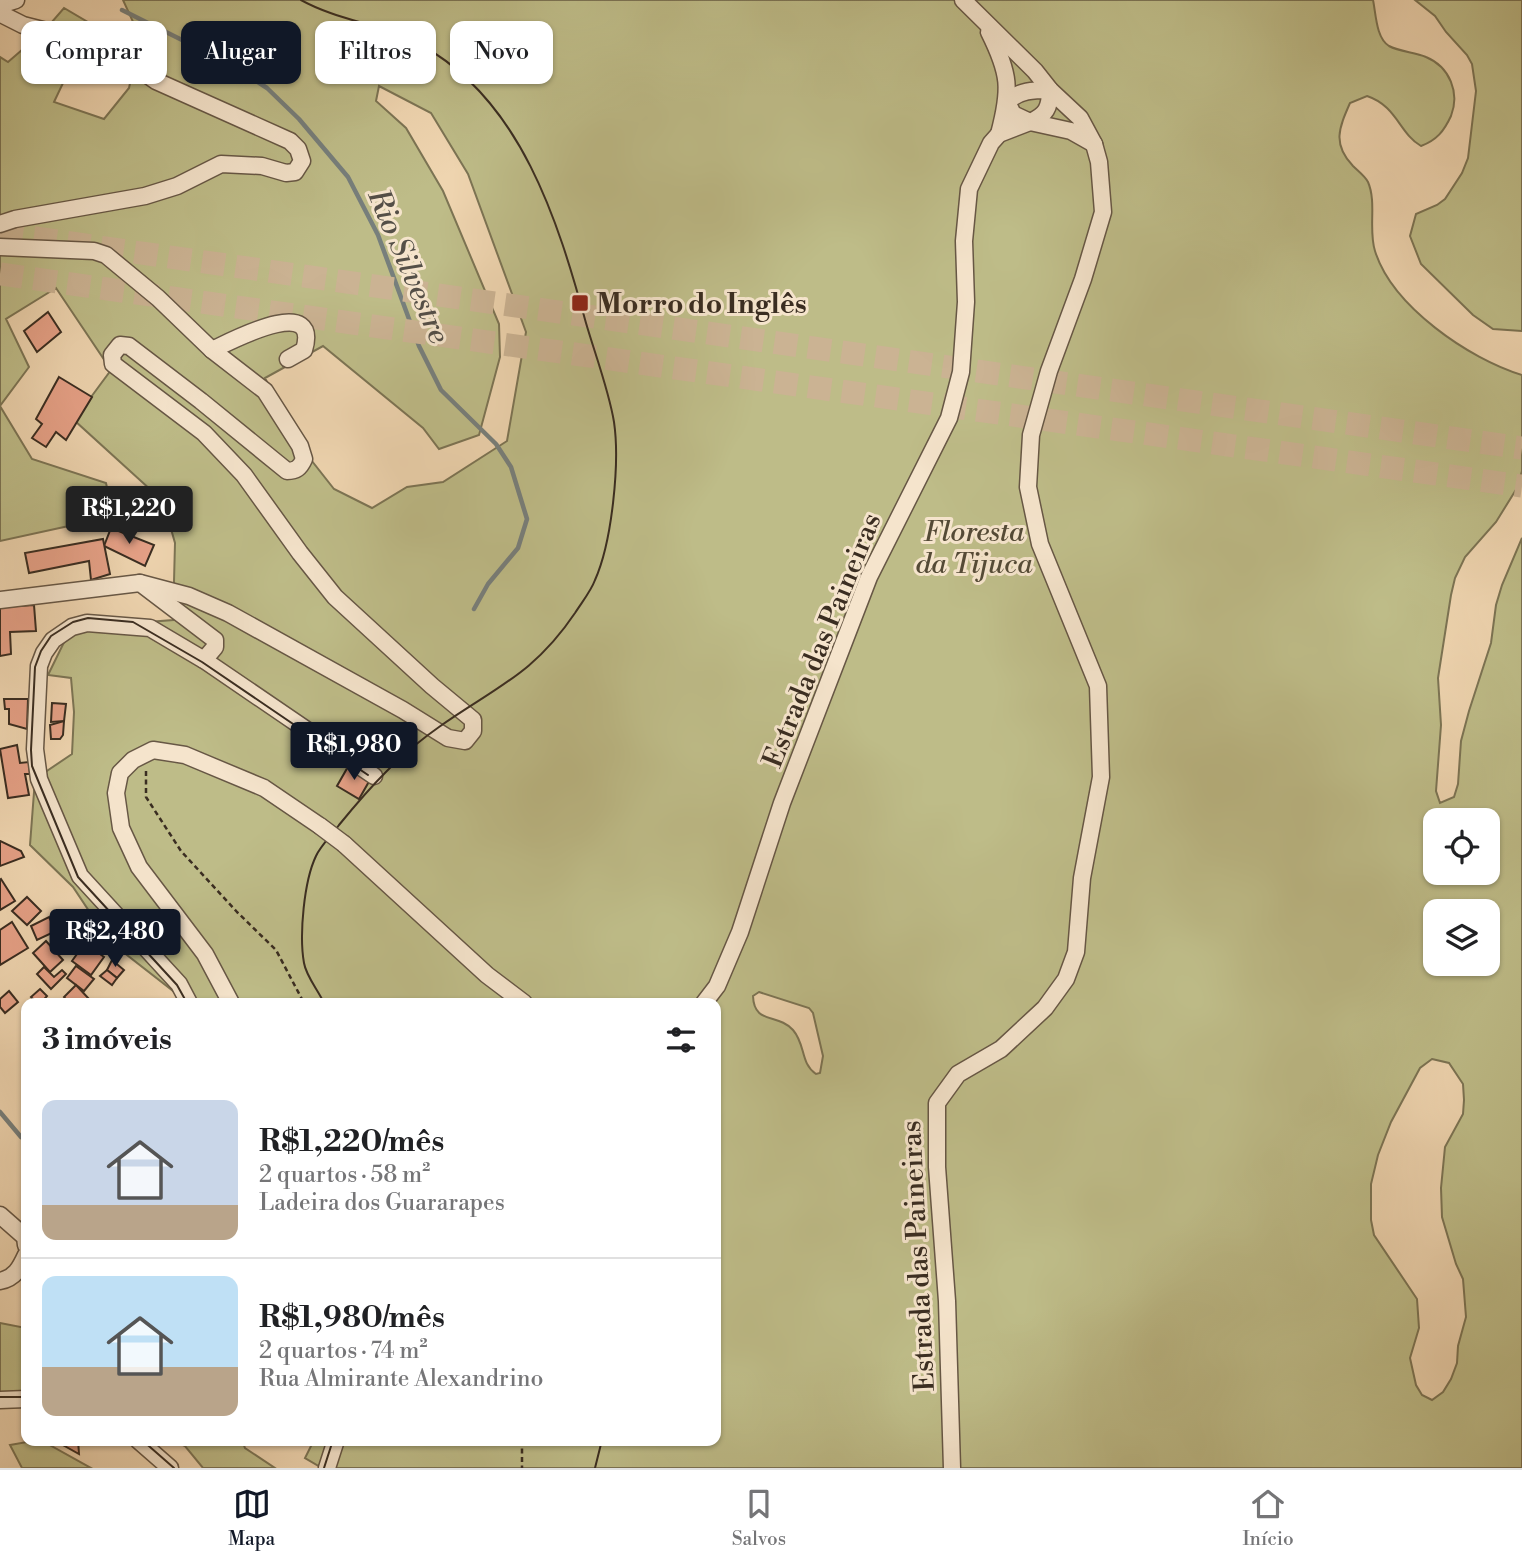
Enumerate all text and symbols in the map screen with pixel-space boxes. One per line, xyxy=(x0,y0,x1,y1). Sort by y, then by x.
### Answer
chip: Comprar xyxy=(21,21,167,84)
chip: Alugar xyxy=(181,21,301,84)
chip: Filtros xyxy=(315,21,436,84)
chip: Novo xyxy=(450,21,553,84)
water label: Rio Silvestre xyxy=(358,182,458,349)
place label: Morro do Inglês xyxy=(596,287,807,322)
marker: Morro do Inglês xyxy=(570,293,590,313)
pin: R$1,220 xyxy=(64,486,194,546)
text: R$1,220 xyxy=(82,495,176,523)
street label: Estrada das Paineiras xyxy=(755,508,889,773)
park label: Floresta da Tijuca xyxy=(915,515,1033,582)
pin: R$1,980 xyxy=(289,722,419,782)
text: R$1,980 xyxy=(307,731,401,759)
map controls xyxy=(1423,808,1500,976)
button: locate xyxy=(1423,808,1500,885)
button: layers xyxy=(1423,899,1500,976)
pin: R$2,480 xyxy=(50,909,180,969)
text: R$2,480 xyxy=(66,918,164,946)
text: 3 imóveis xyxy=(42,1021,172,1059)
icon: filters xyxy=(662,1021,700,1059)
street label: Estrada das Paineiras xyxy=(894,1119,943,1392)
text: R$1,220/mês xyxy=(259,1123,444,1161)
icon: home xyxy=(98,1128,182,1212)
text: 2 quartos · 58 m² xyxy=(259,1161,430,1189)
text: Ladeira dos Guararapes xyxy=(259,1189,505,1217)
text: R$1,980/mês xyxy=(259,1299,445,1337)
icon: home xyxy=(98,1304,182,1388)
text: 2 quartos · 74 m² xyxy=(259,1337,427,1365)
text: Rua Almirante Alexandrino xyxy=(259,1365,543,1393)
tab: Mapa xyxy=(228,1485,275,1551)
tab: Salvos xyxy=(732,1485,786,1551)
tab: Início xyxy=(1242,1485,1294,1551)

